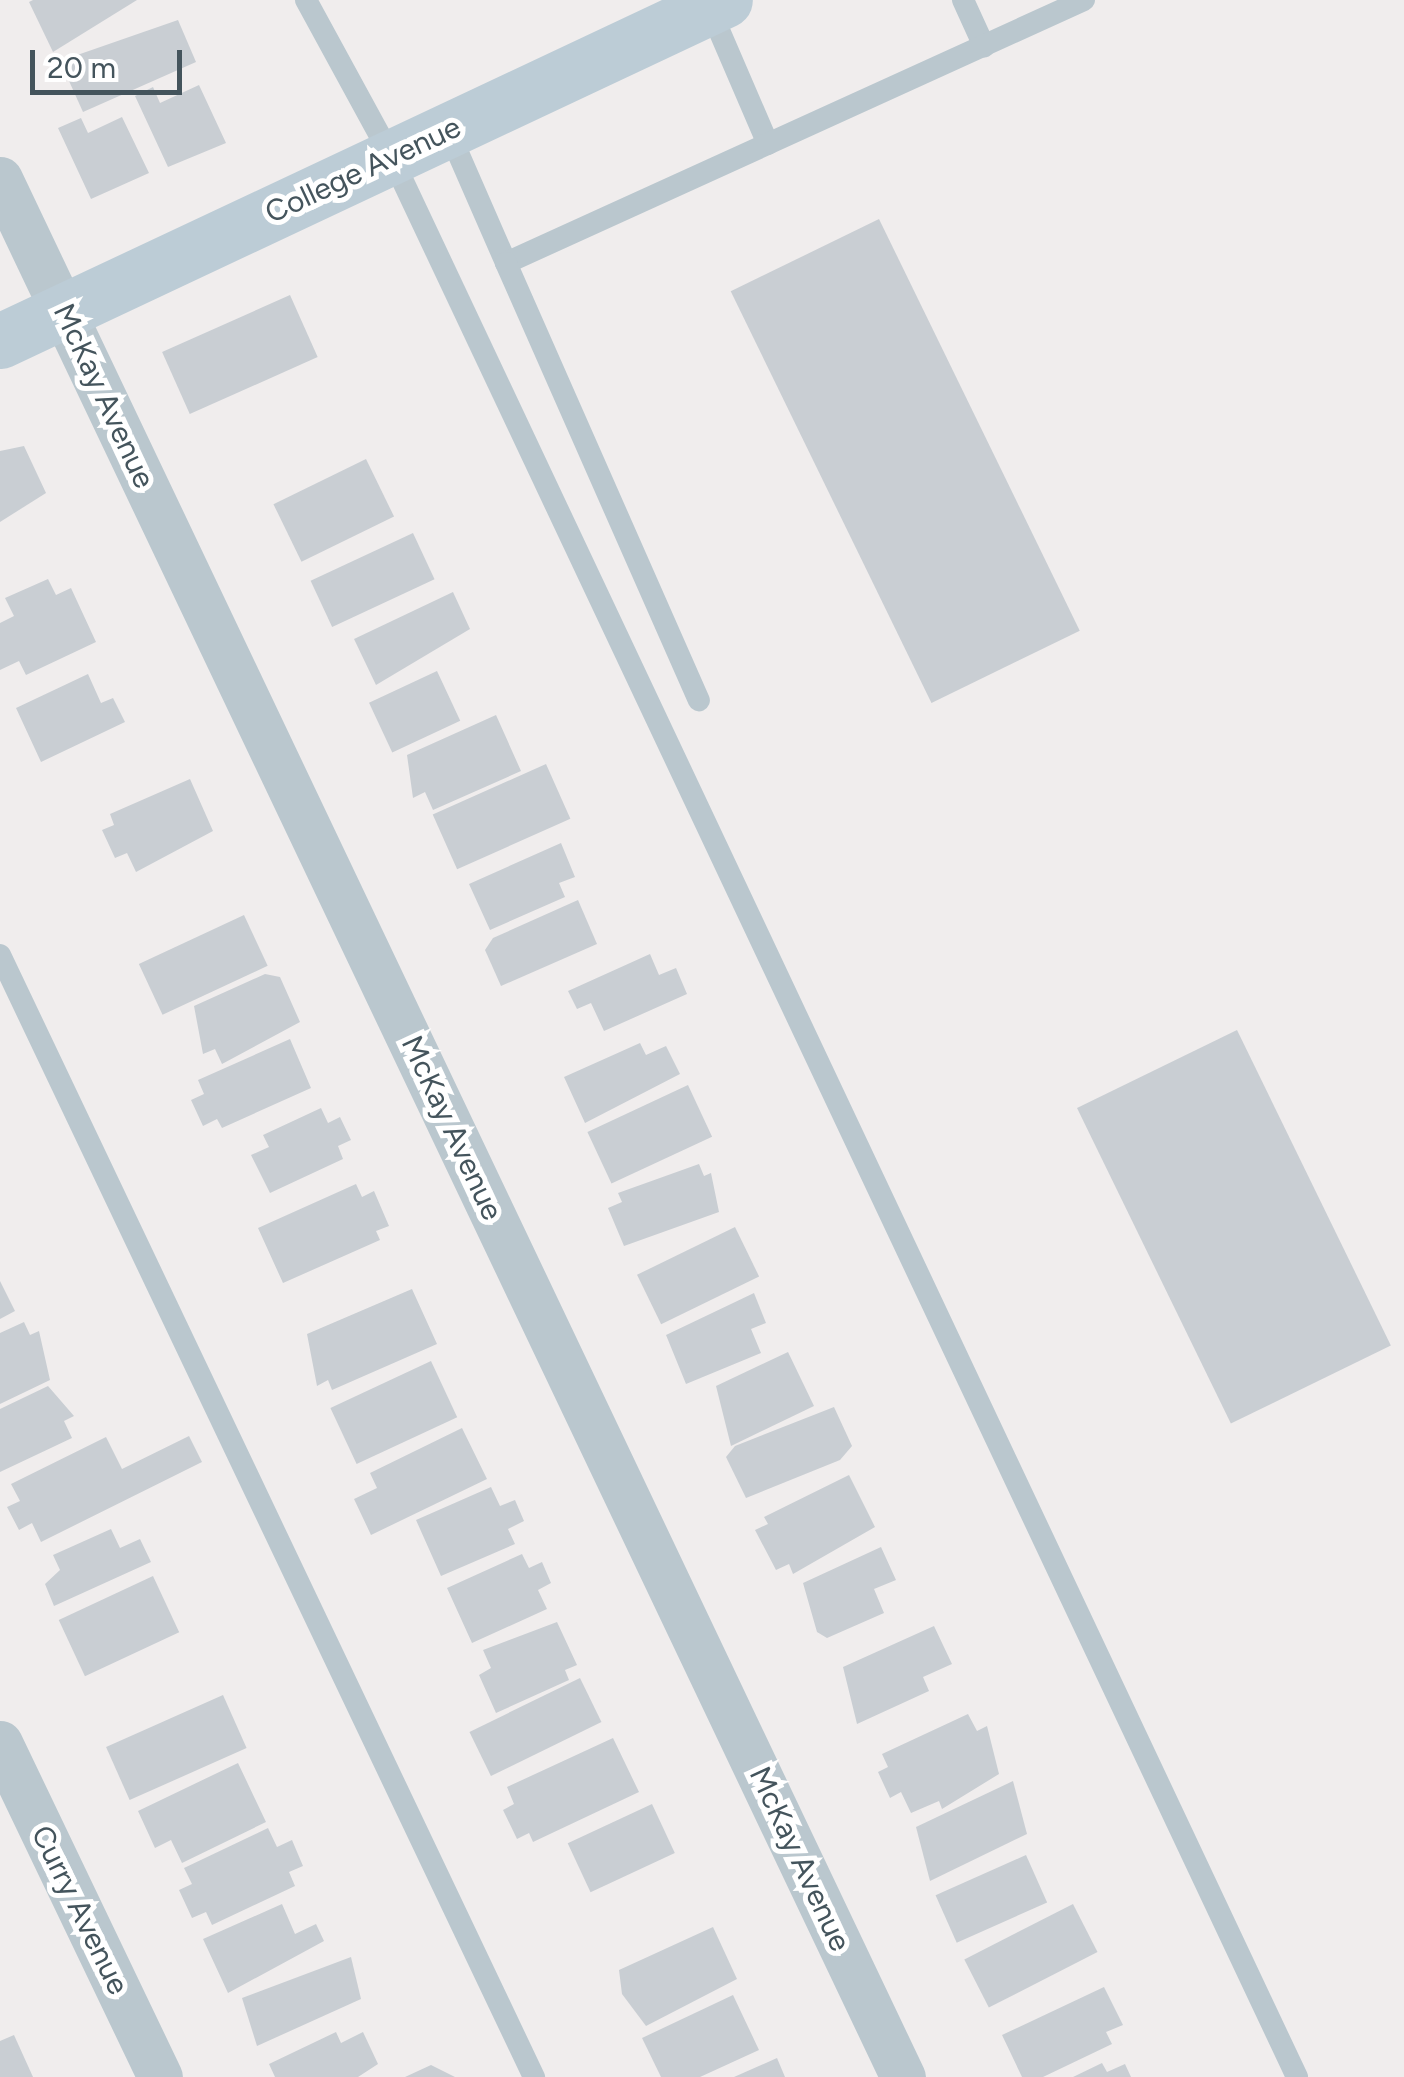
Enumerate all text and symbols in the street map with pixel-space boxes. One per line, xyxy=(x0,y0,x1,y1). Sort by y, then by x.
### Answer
scale bar xyxy=(35,30,188,92)
text: 20 m xyxy=(47,49,116,86)
street label: College Avenue xyxy=(260,109,466,231)
street label: McKay Avenue xyxy=(46,298,162,494)
street label: McKay Avenue xyxy=(394,1030,510,1226)
street label: McKay Avenue xyxy=(742,1761,858,1957)
street label: Curry Avenue xyxy=(24,1820,136,2000)

